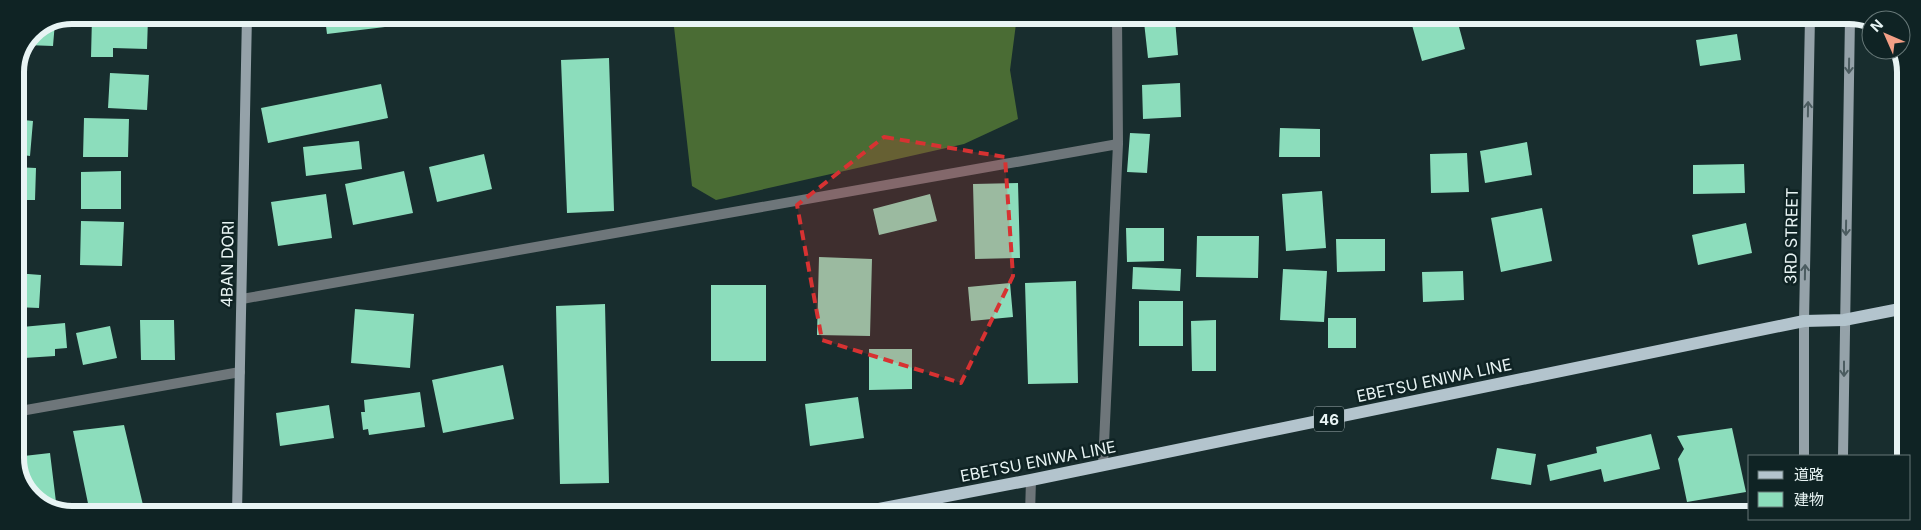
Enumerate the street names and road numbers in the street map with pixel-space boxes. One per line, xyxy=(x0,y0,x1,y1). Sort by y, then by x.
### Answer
street label: 3RD STREET xyxy=(1780,187,1802,285)
street label: 4BAN DORI xyxy=(216,220,238,308)
street label: EBETSU ENIWA LINE xyxy=(1355,354,1513,406)
road number: 46 xyxy=(1314,406,1344,432)
street label: EBETSU ENIWA LINE xyxy=(958,436,1118,486)

